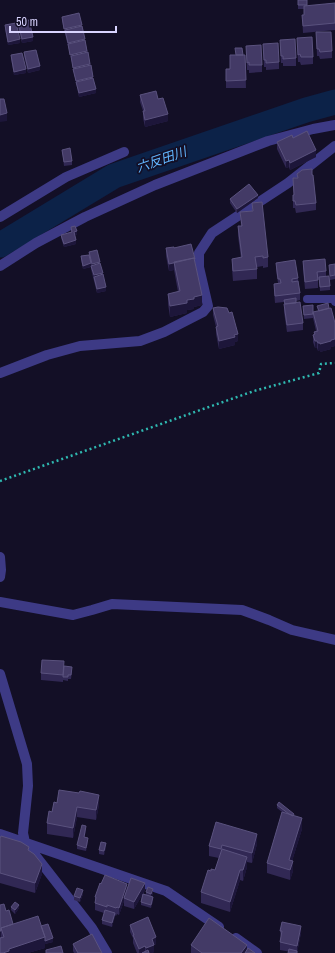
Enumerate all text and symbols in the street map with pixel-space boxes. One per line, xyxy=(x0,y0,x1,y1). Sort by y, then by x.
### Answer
scale bar xyxy=(10,8,116,34)
text: 50 m xyxy=(16,14,38,30)
water label: 六反田川 xyxy=(134,142,190,176)

